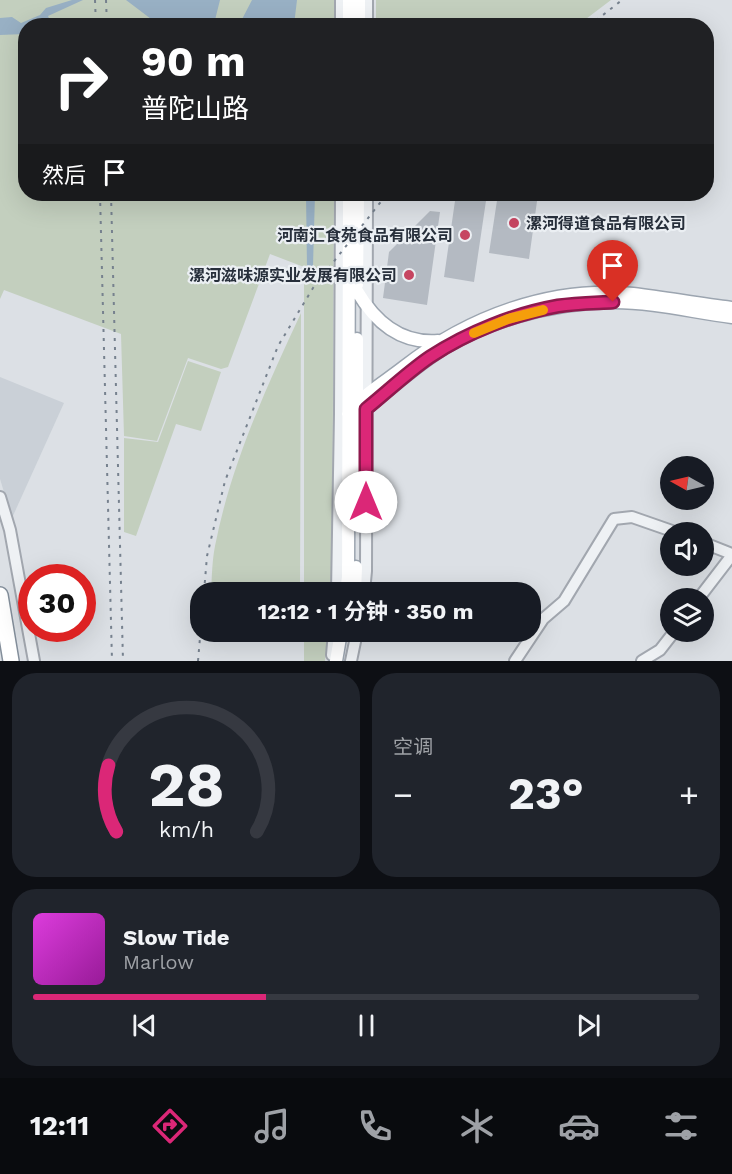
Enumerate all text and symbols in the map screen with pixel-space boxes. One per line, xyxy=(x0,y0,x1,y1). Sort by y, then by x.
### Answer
text: 90 m xyxy=(141,37,245,86)
icon: right xyxy=(42,42,120,120)
text: 普陀山路 xyxy=(141,93,249,125)
icon: arrive xyxy=(98,156,131,189)
text: 然后 xyxy=(42,163,86,188)
place label: 漯河得道食品有限公司 xyxy=(526,214,686,233)
marker: 漯河得道食品有限公司 xyxy=(507,216,521,230)
place label: 河南汇食苑食品有限公司 xyxy=(277,226,453,245)
marker: 河南汇食苑食品有限公司 xyxy=(458,228,472,242)
pin xyxy=(587,240,638,302)
icon: arrive xyxy=(596,249,629,282)
place label: 漯河滋味源实业发展有限公司 xyxy=(189,266,397,285)
marker: 漯河滋味源实业发展有限公司 xyxy=(402,268,416,282)
north arrow xyxy=(660,456,714,510)
map controls xyxy=(660,456,714,642)
position arrow xyxy=(334,470,398,534)
button: sound xyxy=(660,522,714,576)
speed limit sign: 30 xyxy=(18,564,96,642)
button: layers xyxy=(660,588,714,642)
text: 12:12 · 1 分钟 · 350 m xyxy=(258,599,473,624)
text: 空调 xyxy=(393,735,433,759)
text: 28 xyxy=(148,748,224,821)
text: 23° xyxy=(508,767,584,820)
text: − xyxy=(393,775,413,814)
text: + xyxy=(679,775,699,814)
text: km/h xyxy=(158,817,214,842)
text: Slow Tide xyxy=(123,925,230,950)
text: Marlow xyxy=(123,950,194,974)
icon: previous xyxy=(128,1009,161,1042)
icon: pause xyxy=(350,1009,383,1042)
icon: next xyxy=(572,1009,605,1042)
icon: directions xyxy=(149,1105,191,1147)
icon: music xyxy=(251,1105,293,1147)
icon: phone xyxy=(354,1105,396,1147)
icon: climate xyxy=(456,1105,498,1147)
icon: car xyxy=(558,1105,600,1147)
icon: filters xyxy=(660,1105,702,1147)
text: 12:11 xyxy=(30,1110,89,1142)

